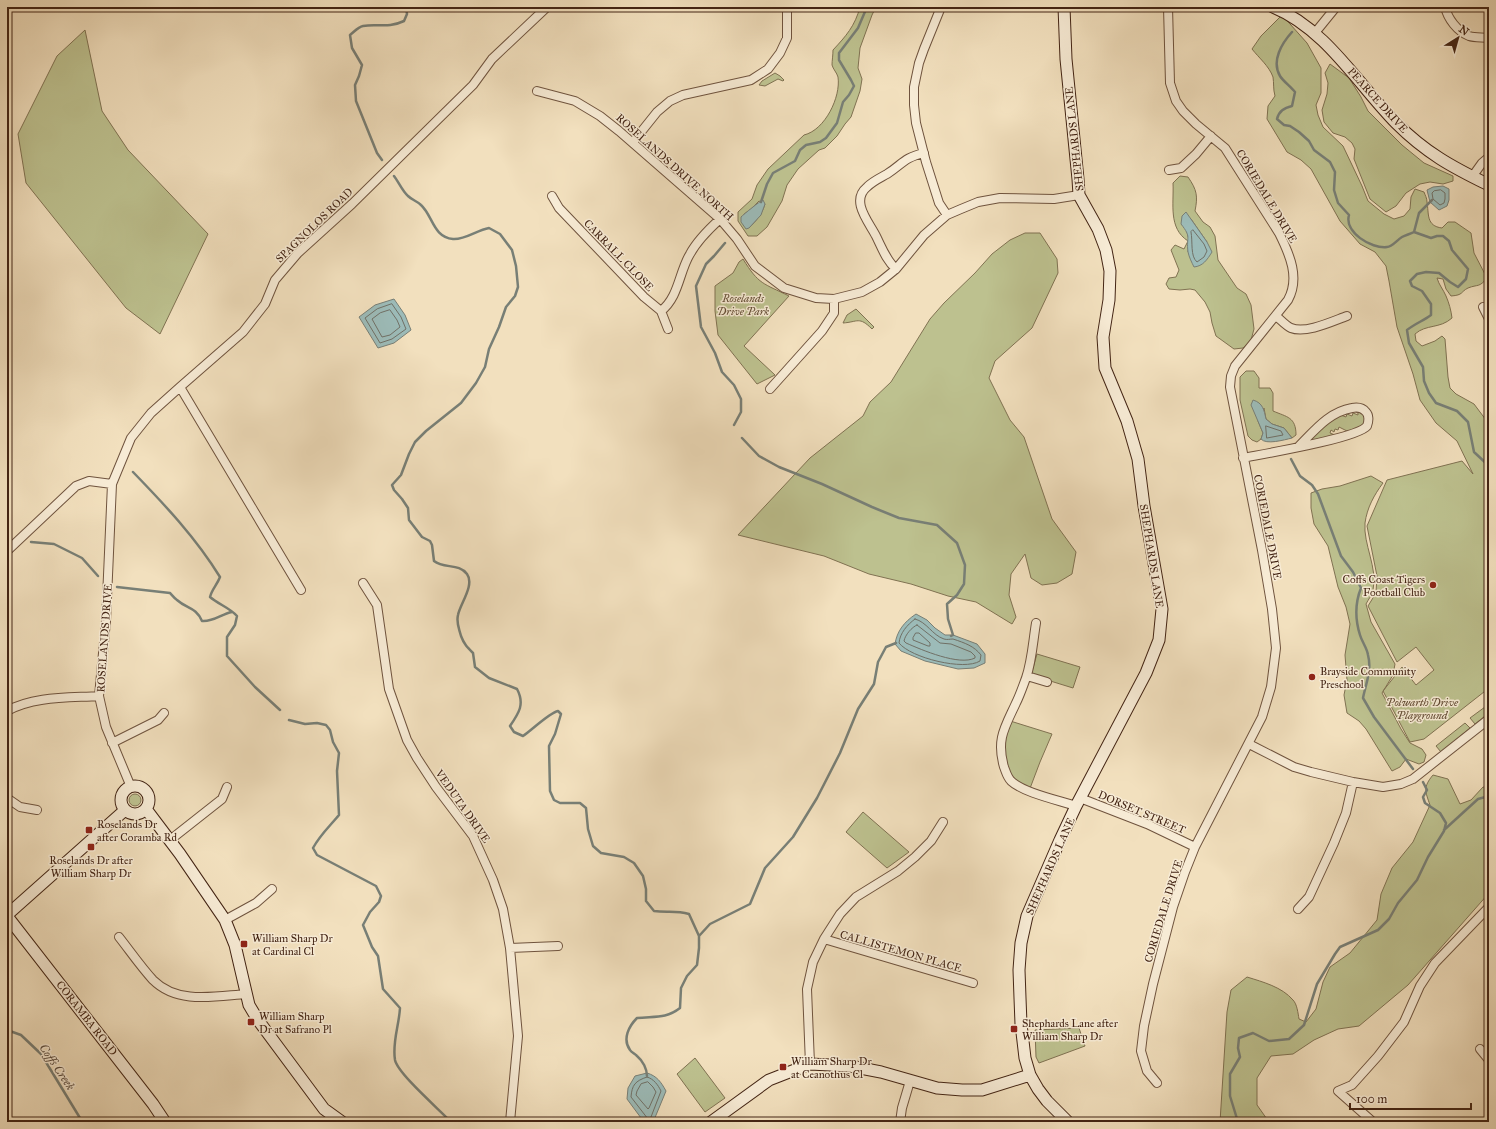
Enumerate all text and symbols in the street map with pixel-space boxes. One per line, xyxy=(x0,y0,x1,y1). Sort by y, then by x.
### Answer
north arrow xyxy=(1438,18,1478,58)
text: N xyxy=(1456,22,1472,39)
street label: PEARCE DRIVE xyxy=(1345,65,1410,136)
street label: SHEPHARDS LANE xyxy=(1063,86,1086,192)
street label: ROSELANDS DRIVE NORTH xyxy=(613,111,736,224)
street label: CORIEDALE DRIVE xyxy=(1233,147,1300,246)
street label: SPAGNOLOS ROAD xyxy=(273,185,356,265)
street label: CARRALL CLOSE xyxy=(581,217,656,294)
park label: Roselands Drive Park xyxy=(717,292,769,318)
street label: CORIEDALE DRIVE xyxy=(1251,473,1284,581)
street label: SHEPHARDS LANE xyxy=(1137,503,1166,609)
place label: Coffs Coast Tigers Football Club xyxy=(1342,573,1425,599)
marker: Coffs Coast Tigers Football Club xyxy=(1428,580,1438,590)
street label: ROSELANDS DRIVE xyxy=(94,583,115,693)
place label: Brayside Community Preschool xyxy=(1320,665,1417,691)
marker: Brayside Community Preschool xyxy=(1307,672,1317,682)
park label: Polwarth Drive Playground xyxy=(1386,696,1459,722)
street label: VEDUTA DRIVE xyxy=(432,766,493,846)
street label: DORSET STREET xyxy=(1096,788,1188,837)
street label: SHEPHARDS LANE xyxy=(1023,815,1078,917)
place label: Roselands Dr after Coramba Rd xyxy=(97,818,177,844)
marker: Roselands Dr after Coramba Rd xyxy=(84,825,94,835)
marker: Roselands Dr after William Sharp Dr xyxy=(86,842,96,852)
place label: Roselands Dr after William Sharp Dr xyxy=(49,854,134,880)
street label: CORIEDALE DRIVE xyxy=(1142,858,1185,964)
street label: CALLISTEMON PLACE xyxy=(838,928,963,975)
place label: William Sharp Dr at Cardinal Cl xyxy=(252,932,333,958)
marker: William Sharp Dr at Cardinal Cl xyxy=(239,939,249,949)
street label: CORAMBA ROAD xyxy=(53,978,120,1058)
place label: William Sharp Dr at Safrano Pl xyxy=(259,1010,332,1036)
marker: William Sharp Dr at Safrano Pl xyxy=(246,1017,256,1027)
place label: Shephards Lane after William Sharp Dr xyxy=(1022,1017,1119,1043)
marker: Shephards Lane after William Sharp Dr xyxy=(1009,1024,1019,1034)
water label: Coffs Creek xyxy=(36,1041,78,1094)
place label: William Sharp Dr at Ceanothus Cl xyxy=(791,1055,872,1081)
marker: William Sharp Dr at Ceanothus Cl xyxy=(778,1062,788,1072)
scale bar xyxy=(1350,1085,1471,1111)
text: 100 m xyxy=(1356,1092,1387,1106)

